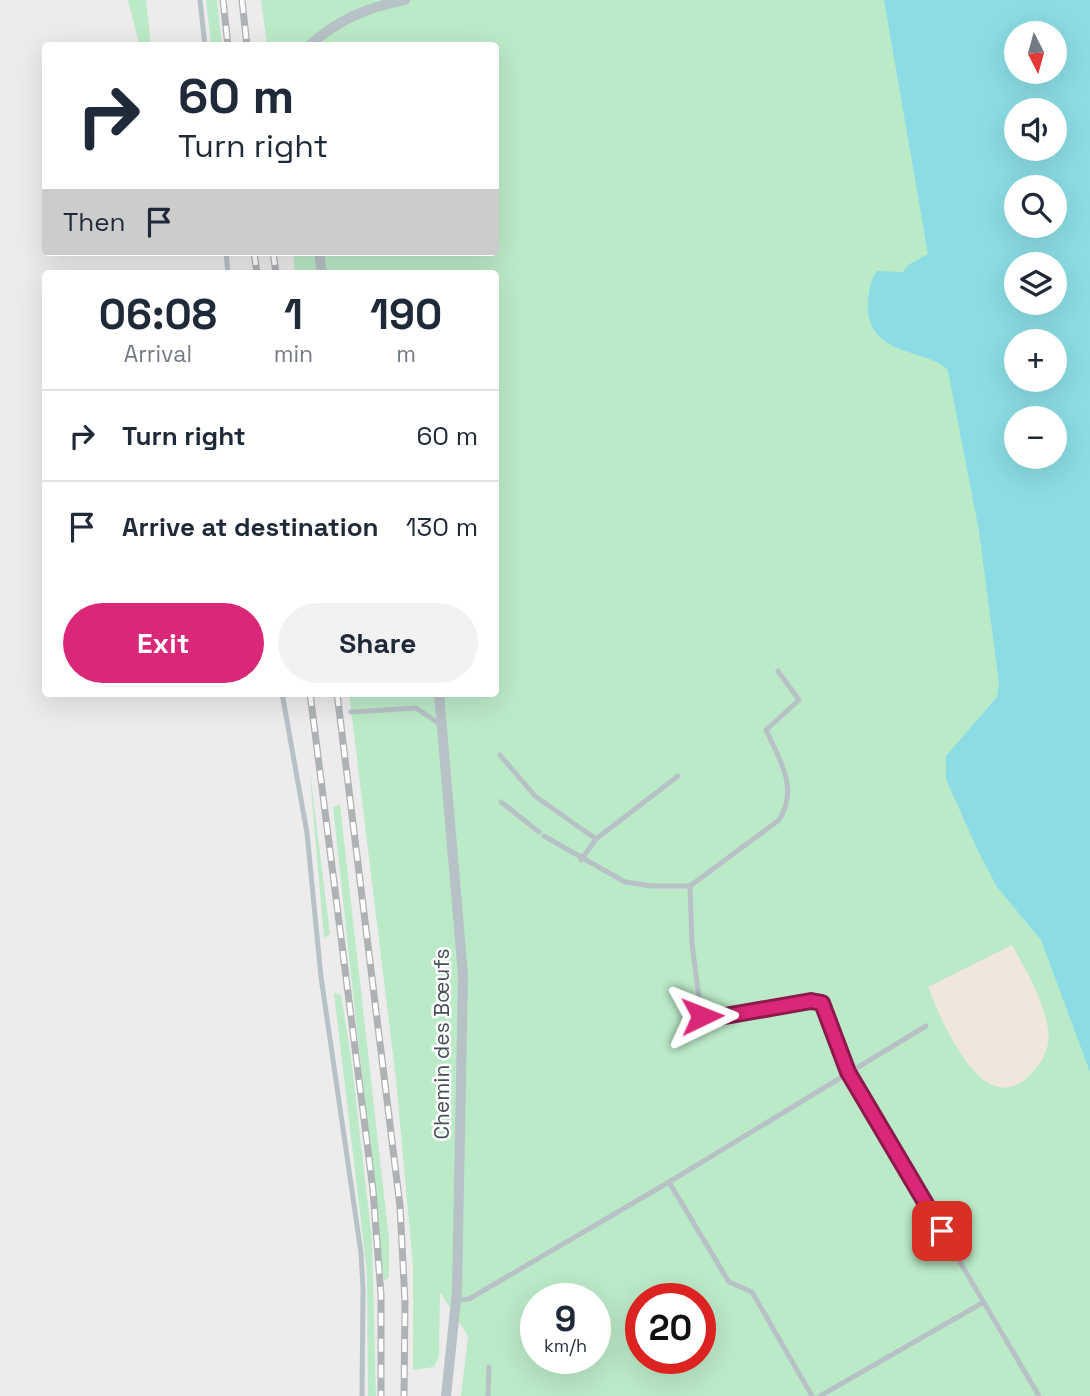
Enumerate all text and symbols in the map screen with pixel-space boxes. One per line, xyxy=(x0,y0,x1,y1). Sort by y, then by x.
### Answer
north arrow xyxy=(1004,21,1068,84)
map controls xyxy=(1004,21,1067,469)
text: 60 m xyxy=(178,65,294,127)
icon: right xyxy=(63,70,154,161)
button: sound xyxy=(1004,98,1067,161)
text: Turn right xyxy=(178,126,328,166)
button: search xyxy=(1004,175,1067,238)
icon: arrive xyxy=(140,203,178,241)
text: Then xyxy=(63,205,126,239)
button: layers xyxy=(1004,252,1067,315)
text: 06:08 xyxy=(99,288,217,341)
text: 1 xyxy=(284,288,303,341)
text: 190 xyxy=(370,288,442,341)
button: + xyxy=(1004,329,1067,392)
text: Arrival xyxy=(124,339,192,369)
text: min xyxy=(274,339,313,369)
text: m xyxy=(396,339,416,369)
button: − xyxy=(1004,406,1067,469)
icon: right xyxy=(63,417,101,455)
text: Turn right xyxy=(122,419,246,453)
text: 60 m xyxy=(416,419,478,453)
icon: arrive xyxy=(63,508,101,546)
text: Arrive at destination xyxy=(122,510,379,544)
text: 130 m xyxy=(406,510,478,544)
button: Exit xyxy=(63,603,264,683)
button: Share xyxy=(278,603,478,683)
street label: Chemin des Bœufs xyxy=(428,948,455,1140)
position arrow xyxy=(665,979,739,1053)
pin xyxy=(912,1201,972,1261)
icon: arrive xyxy=(923,1212,961,1250)
speed limit sign: 20 xyxy=(625,1283,716,1374)
text: 9 xyxy=(555,1297,576,1341)
text: km/h xyxy=(544,1334,587,1357)

